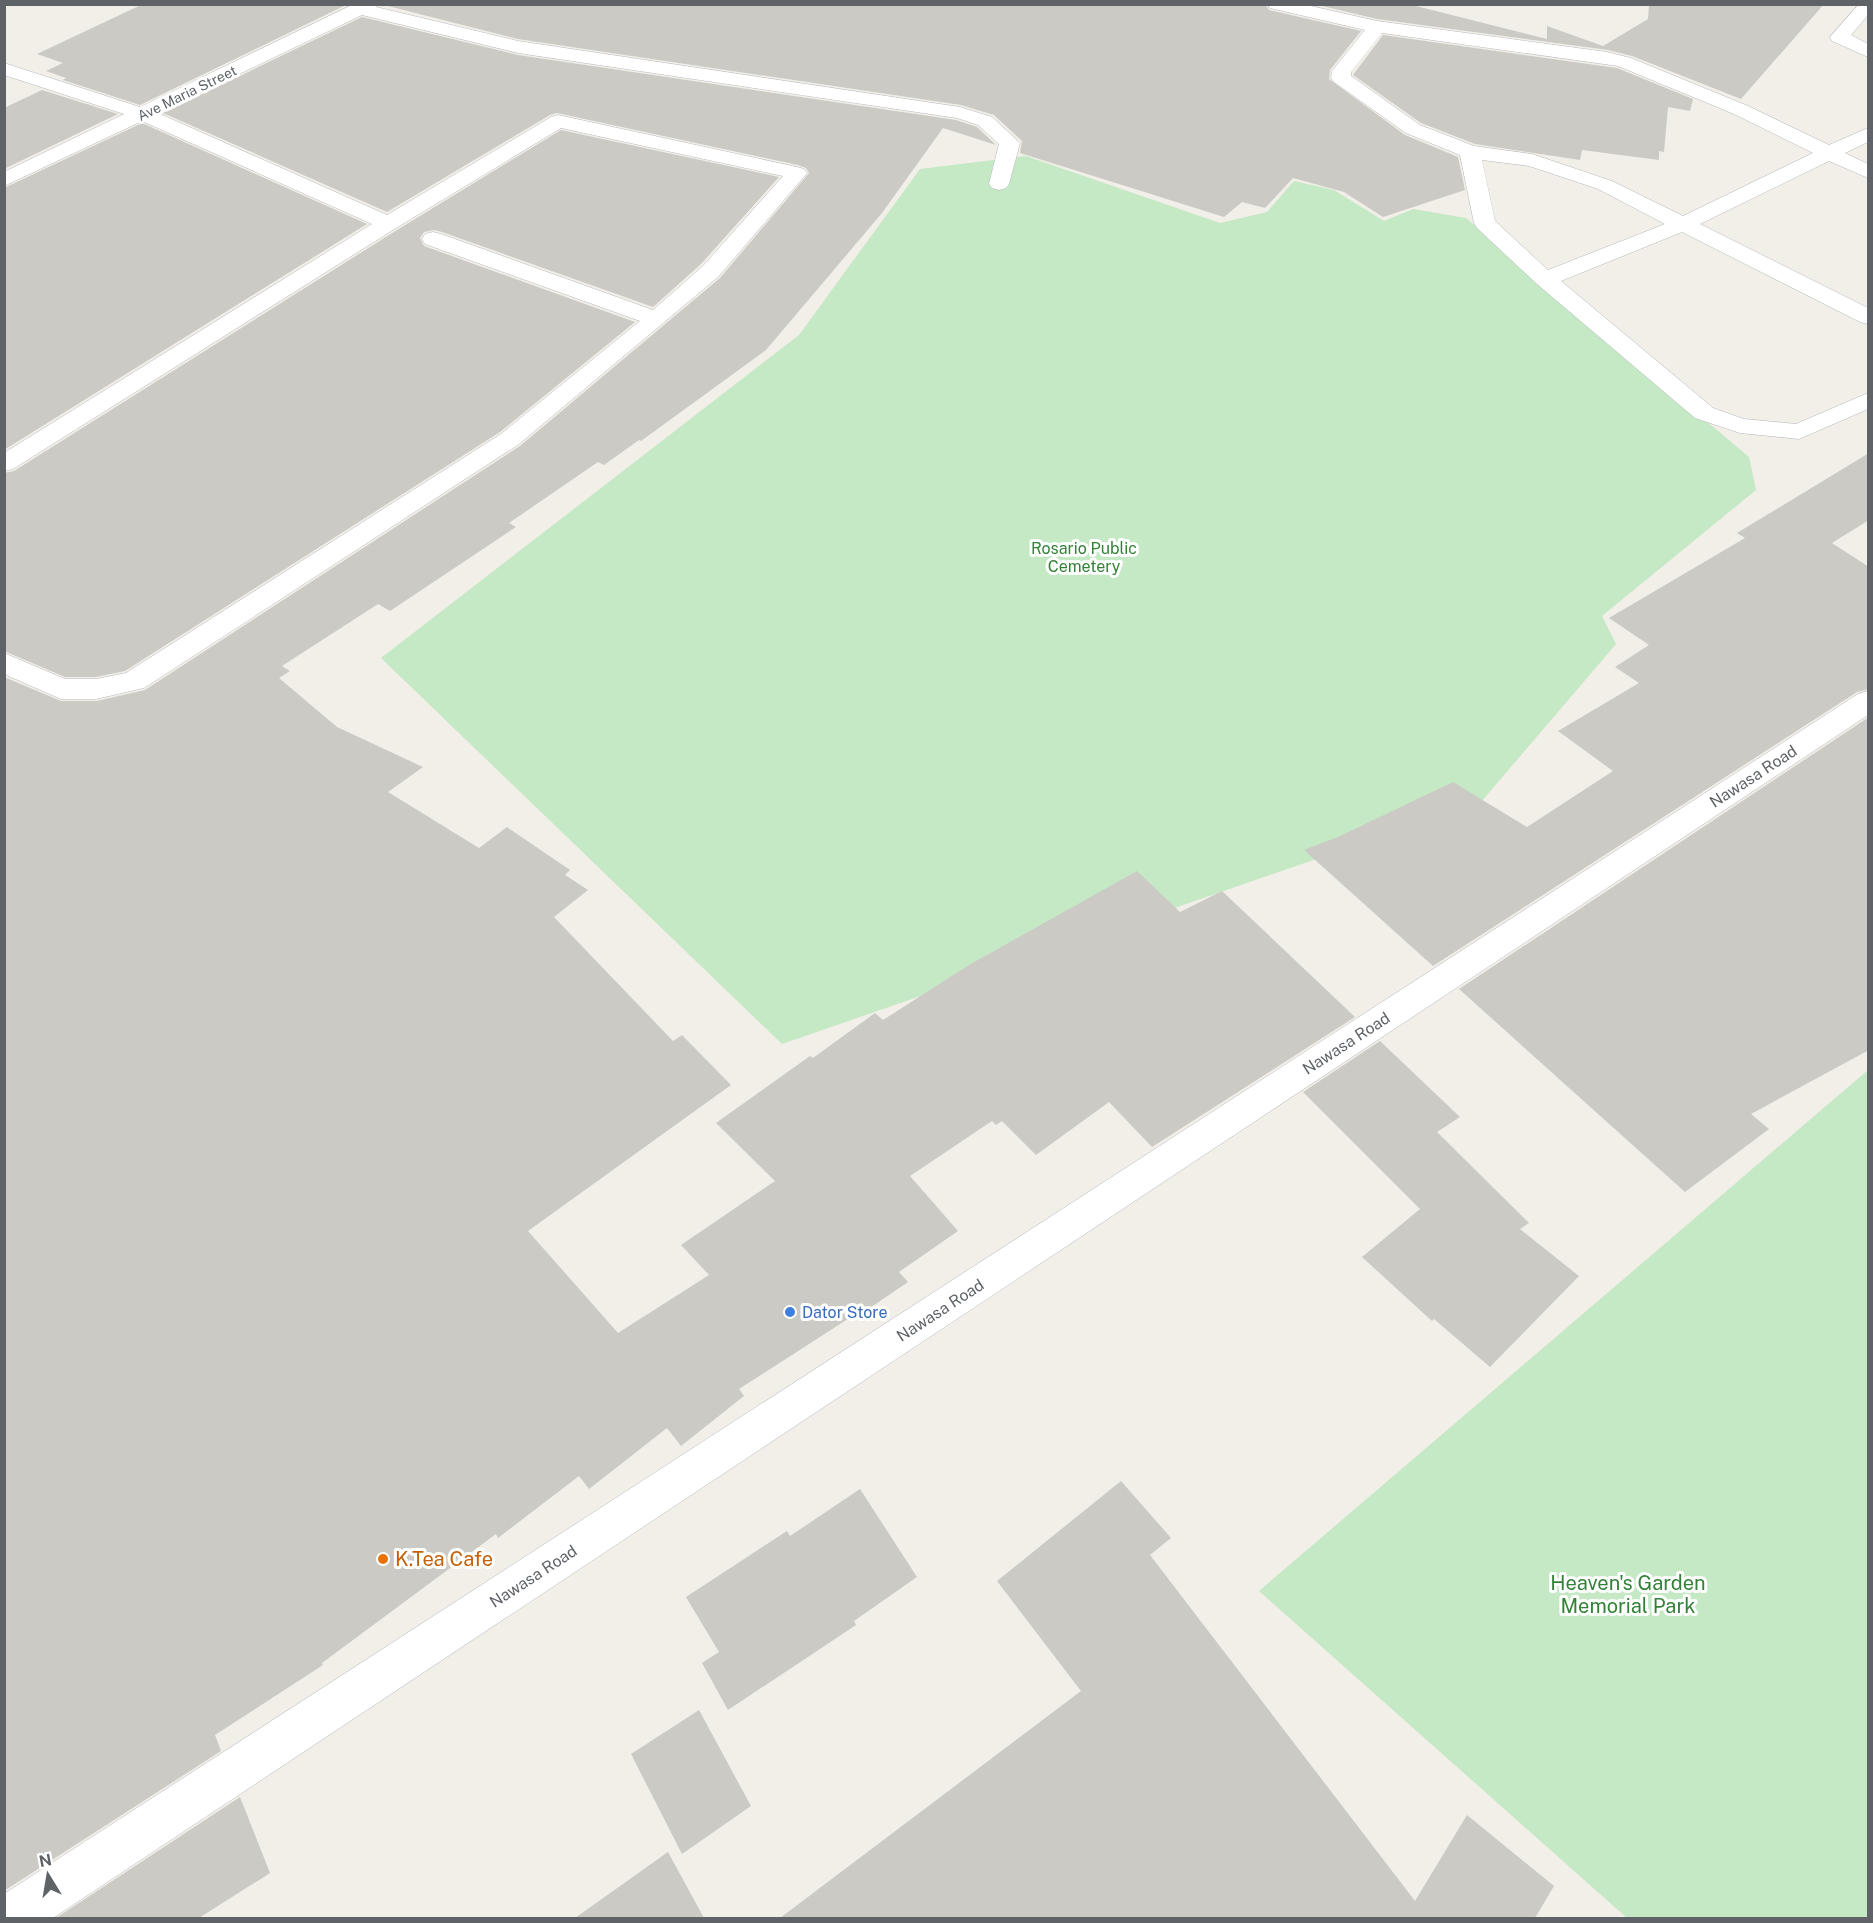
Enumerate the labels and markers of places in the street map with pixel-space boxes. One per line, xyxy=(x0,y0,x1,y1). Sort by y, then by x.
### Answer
place label: Dator Store xyxy=(802,1303,887,1322)
marker: Dator Store xyxy=(783,1305,797,1319)
place label: K.Tea Cafe xyxy=(395,1547,493,1571)
marker: K.Tea Cafe xyxy=(376,1552,390,1566)

